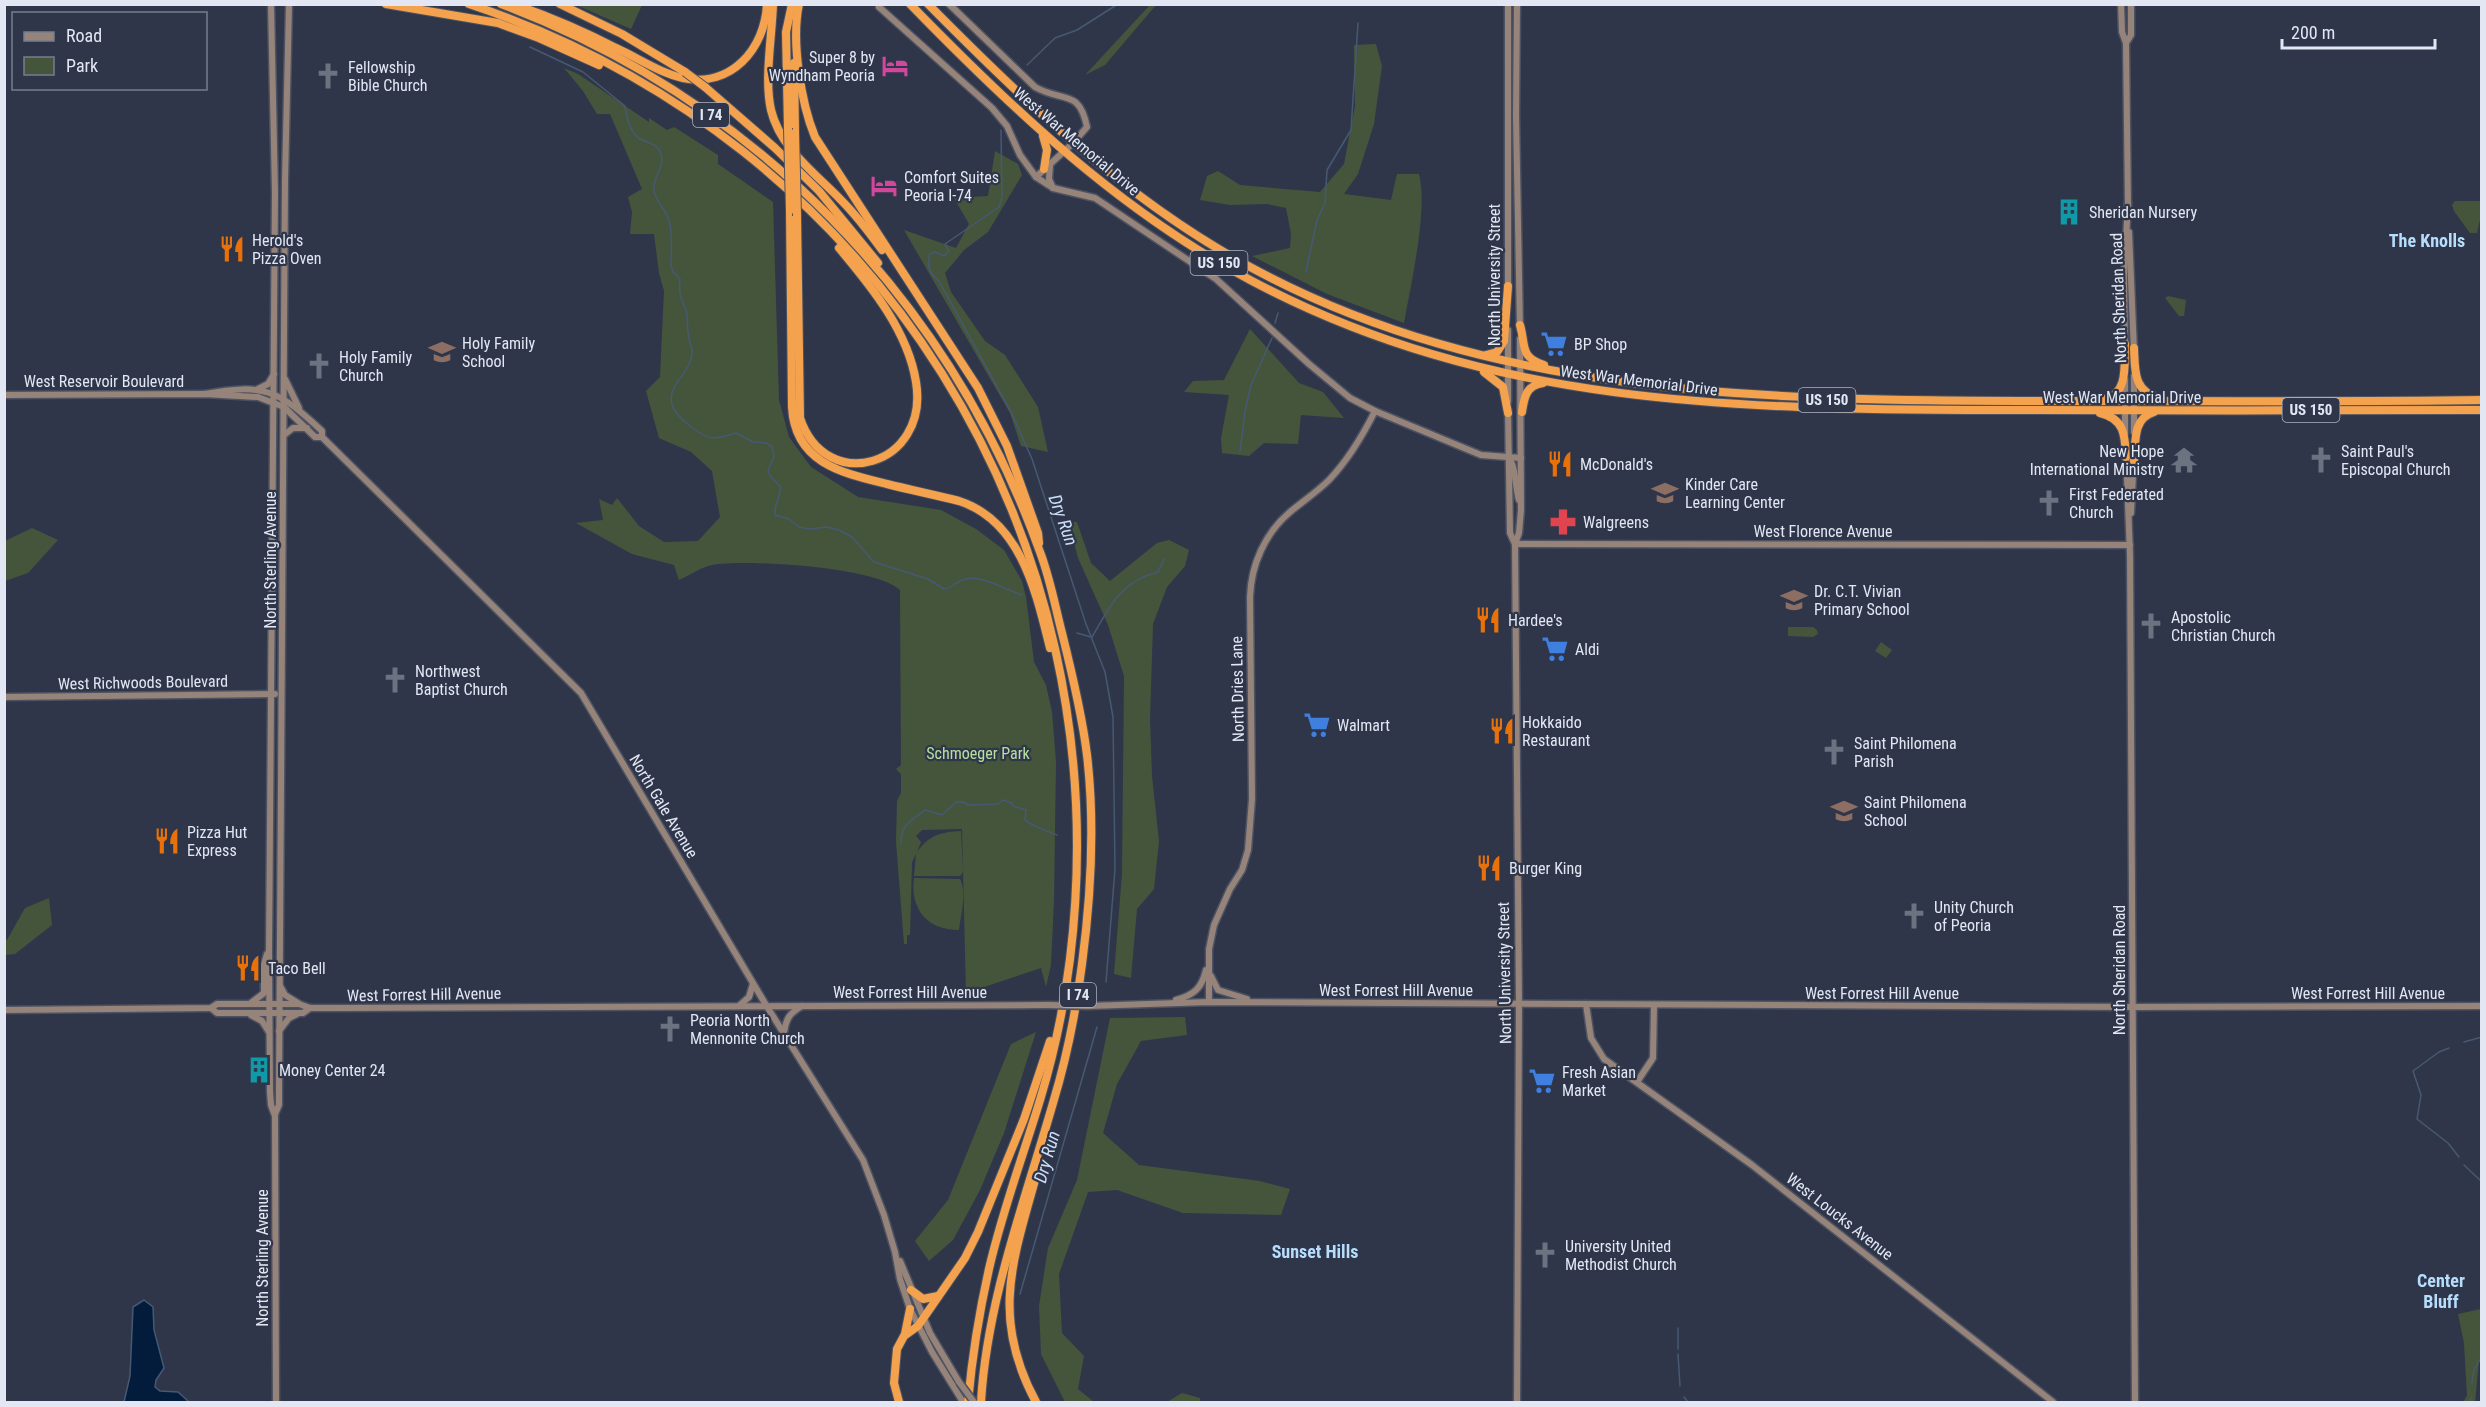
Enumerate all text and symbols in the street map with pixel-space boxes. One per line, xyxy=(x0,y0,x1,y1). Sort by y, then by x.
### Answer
legend xyxy=(12,12,207,90)
scale bar xyxy=(2282,12,2435,50)
text: 200 m xyxy=(2291,22,2335,43)
text: Road xyxy=(66,25,102,46)
place label: Super 8 by Wyndham Peoria xyxy=(769,48,875,85)
hotel icon: Super 8 by Wyndham Peoria xyxy=(880,51,910,81)
text: Park xyxy=(66,55,98,76)
place label: Fellowship Bible Church xyxy=(348,58,428,95)
church icon: Fellowship Bible Church xyxy=(313,61,343,91)
street label: West War Memorial Drive xyxy=(1010,83,1143,200)
road number: I 74 xyxy=(693,103,729,127)
place label: Comfort Suites Peoria I-74 xyxy=(904,168,999,205)
hotel icon: Comfort Suites Peoria I-74 xyxy=(869,171,899,201)
building icon: Sheridan Nursery xyxy=(2054,197,2084,227)
place label: Sheridan Nursery xyxy=(2089,203,2197,222)
street label: North University Street xyxy=(1485,204,1504,346)
district label: The Knolls xyxy=(2389,230,2465,251)
place label: Herold's Pizza Oven xyxy=(252,231,322,268)
street label: North Sheridan Road xyxy=(2107,232,2130,364)
restaurant icon: Herold's Pizza Oven xyxy=(217,234,247,264)
road number: US 150 xyxy=(1190,251,1248,275)
supermarket icon: BP Shop xyxy=(1539,329,1569,359)
place label: Holy Family School xyxy=(462,334,535,371)
place label: BP Shop xyxy=(1574,335,1627,354)
school or university icon: Holy Family School xyxy=(427,337,457,367)
place label: Holy Family Church xyxy=(339,348,412,385)
church icon: Holy Family Church xyxy=(304,351,334,381)
street label: West War Memorial Drive xyxy=(1559,361,1719,400)
street label: West Reservoir Boulevard xyxy=(24,372,184,391)
road number: US 150 xyxy=(1798,388,1856,412)
street label: West War Memorial Drive xyxy=(2043,388,2201,407)
road number: US 150 xyxy=(2282,398,2340,422)
place label: New Hope International Ministry xyxy=(2030,442,2164,479)
place label: Saint Paul's Episcopal Church xyxy=(2341,442,2451,479)
temple icon: New Hope International Ministry xyxy=(2169,445,2199,475)
church icon: Saint Paul's Episcopal Church xyxy=(2306,445,2336,475)
restaurant icon: McDonald's xyxy=(1545,449,1575,479)
place label: McDonald's xyxy=(1580,455,1653,474)
place label: Kinder Care Learning Center xyxy=(1685,475,1785,512)
school or university icon: Kinder Care Learning Center xyxy=(1650,478,1680,508)
place label: First Federated Church xyxy=(2069,485,2164,522)
church icon: First Federated Church xyxy=(2034,488,2064,518)
street label: North Sterling Avenue xyxy=(261,491,280,629)
water label: Dry Run xyxy=(1045,491,1082,548)
pharmacy icon: Walgreens xyxy=(1548,507,1578,537)
place label: Walgreens xyxy=(1583,513,1649,532)
street label: West Florence Avenue xyxy=(1753,522,1893,541)
place label: Dr. C.T. Vivian Primary School xyxy=(1814,582,1910,619)
school or university icon: Dr. C.T. Vivian Primary School xyxy=(1779,585,1809,615)
restaurant icon: Hardee's xyxy=(1473,605,1503,635)
place label: Apostolic Christian Church xyxy=(2171,608,2276,645)
place label: Hardee's xyxy=(1508,611,1563,630)
church icon: Apostolic Christian Church xyxy=(2136,611,2166,641)
supermarket icon: Aldi xyxy=(1540,634,1570,664)
street label: North Dries Lane xyxy=(1227,636,1248,742)
place label: Aldi xyxy=(1575,640,1600,659)
place label: Northwest Baptist Church xyxy=(415,662,508,699)
church icon: Northwest Baptist Church xyxy=(380,665,410,695)
street label: West Richwoods Boulevard xyxy=(58,672,228,693)
supermarket icon: Walmart xyxy=(1302,710,1332,740)
place label: Hokkaido Restaurant xyxy=(1522,713,1590,750)
place label: Walmart xyxy=(1337,716,1390,735)
restaurant icon: Hokkaido Restaurant xyxy=(1487,716,1517,746)
place label: Saint Philomena Parish xyxy=(1854,734,1957,771)
church icon: Saint Philomena Parish xyxy=(1819,737,1849,767)
park label: Schmoeger Park xyxy=(926,744,1031,763)
street label: North Gale Avenue xyxy=(625,751,702,861)
place label: Saint Philomena School xyxy=(1864,793,1967,830)
school or university icon: Saint Philomena School xyxy=(1829,796,1859,826)
place label: Pizza Hut Express xyxy=(187,823,248,860)
restaurant icon: Pizza Hut Express xyxy=(152,826,182,856)
restaurant icon: Burger King xyxy=(1474,853,1504,883)
place label: Burger King xyxy=(1509,859,1582,878)
place label: Unity Church of Peoria xyxy=(1934,898,2014,935)
street label: North University Street xyxy=(1494,901,1515,1044)
church icon: Unity Church of Peoria xyxy=(1899,901,1929,931)
street label: North Sheridan Road xyxy=(2110,905,2129,1035)
restaurant icon: Taco Bell xyxy=(233,953,263,983)
place label: Taco Bell xyxy=(268,959,326,978)
street label: West Forrest Hill Avenue xyxy=(1319,981,1473,1000)
street label: West Forrest Hill Avenue xyxy=(833,983,987,1002)
road number: I 74 xyxy=(1060,983,1096,1007)
street label: West Forrest Hill Avenue xyxy=(347,984,501,1005)
street label: West Forrest Hill Avenue xyxy=(1805,984,1959,1003)
street label: West Forrest Hill Avenue xyxy=(2291,984,2445,1003)
place label: Peoria North Mennonite Church xyxy=(690,1011,805,1048)
church icon: Peoria North Mennonite Church xyxy=(655,1014,685,1044)
building icon: Money Center 24 xyxy=(244,1055,274,1085)
place label: Money Center 24 xyxy=(279,1061,386,1080)
place label: Fresh Asian Market xyxy=(1562,1063,1636,1100)
supermarket icon: Fresh Asian Market xyxy=(1527,1066,1557,1096)
water label: Dry Run xyxy=(1029,1129,1064,1185)
street label: West Loucks Avenue xyxy=(1783,1169,1897,1264)
street label: North Sterling Avenue xyxy=(253,1189,272,1327)
place label: University United Methodist Church xyxy=(1565,1237,1677,1274)
church icon: University United Methodist Church xyxy=(1530,1240,1560,1270)
district label: Sunset Hills xyxy=(1272,1241,1358,1262)
district label: Center Bluff xyxy=(2417,1270,2465,1312)

